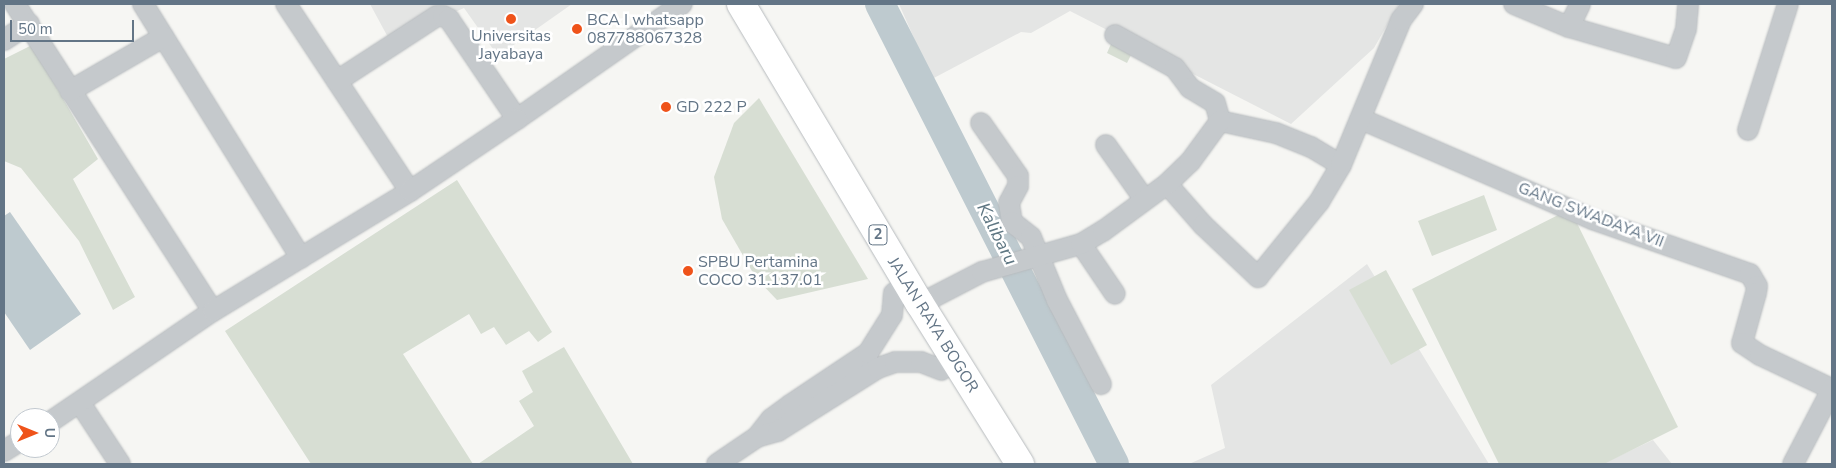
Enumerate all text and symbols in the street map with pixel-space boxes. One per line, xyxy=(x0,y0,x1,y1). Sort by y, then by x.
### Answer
scale bar xyxy=(12,10,136,42)
place label: BCA I whatsapp 087788067328 xyxy=(587,10,704,48)
marker: Universitas Jayabaya xyxy=(505,13,517,25)
text: 50 m xyxy=(18,19,53,39)
marker: BCA I whatsapp 087788067328 xyxy=(571,23,583,35)
place label: Universitas Jayabaya xyxy=(471,26,551,64)
place label: GD 222 P xyxy=(676,97,747,117)
marker: GD 222 P xyxy=(660,101,672,113)
street label: GANG SWADAYA VII xyxy=(1515,178,1667,252)
water label: Kalibaru xyxy=(972,199,1022,269)
road number: 2 xyxy=(868,222,888,248)
place label: SPBU Pertamina COCO 31.137.01 xyxy=(698,252,822,290)
street label: JALAN RAYA BOGOR xyxy=(884,254,982,396)
marker: SPBU Pertamina COCO 31.137.01 xyxy=(682,265,694,277)
north arrow xyxy=(10,408,60,458)
text: U xyxy=(40,428,59,438)

